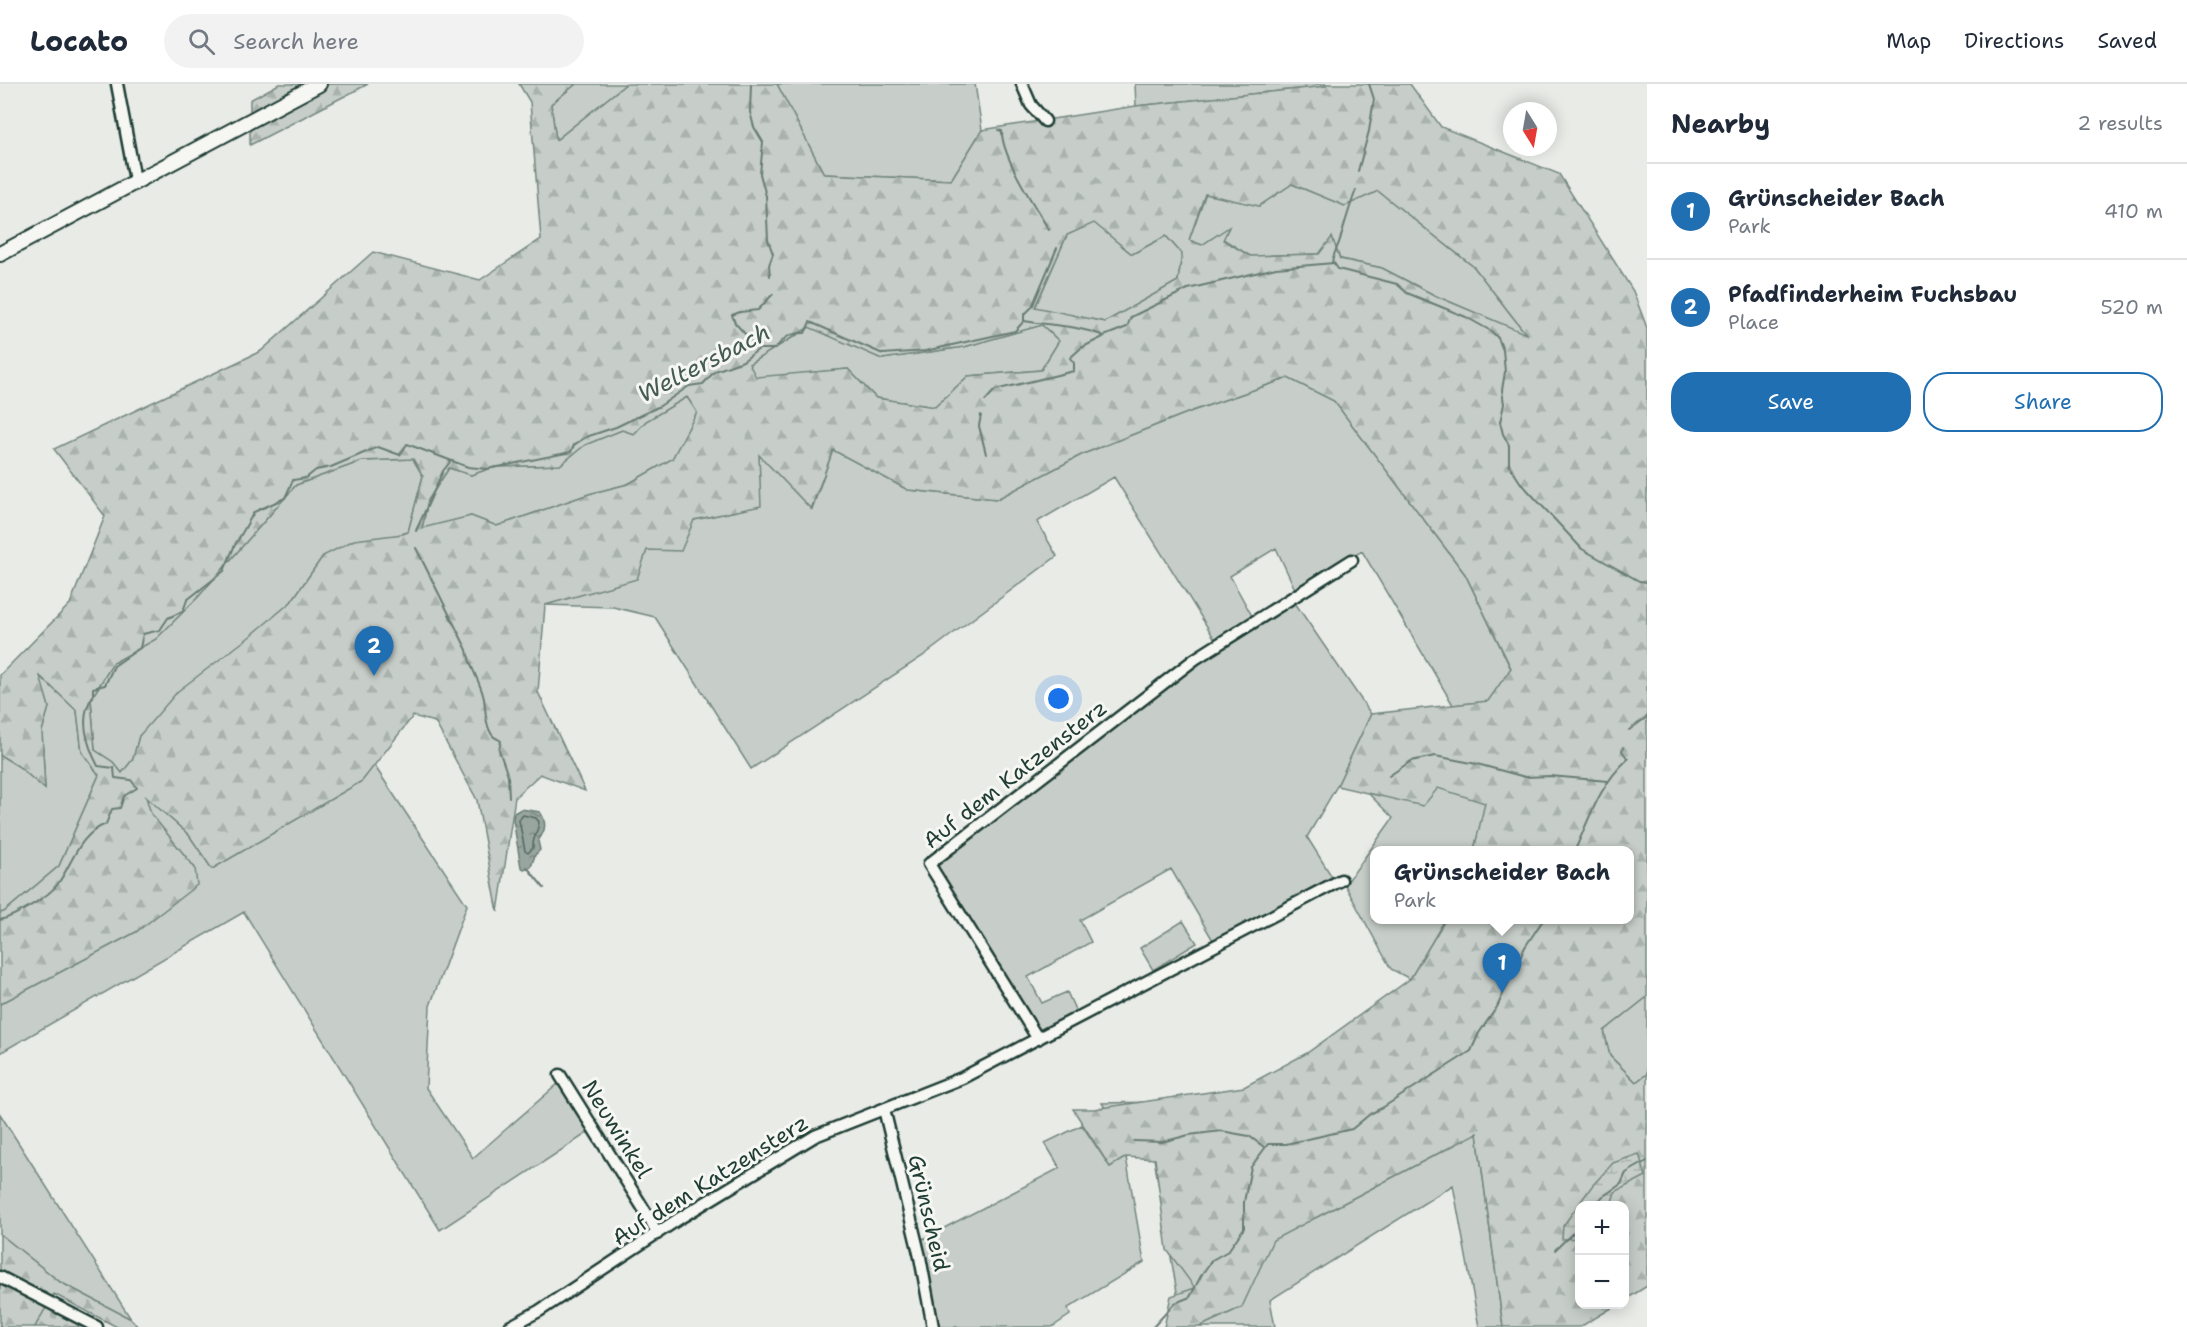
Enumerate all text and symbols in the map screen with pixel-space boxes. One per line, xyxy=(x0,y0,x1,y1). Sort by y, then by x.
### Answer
search box xyxy=(164,14,584,68)
text: Locato xyxy=(30,22,128,60)
icon: search xyxy=(185,25,218,58)
text: Search here xyxy=(233,27,359,56)
text: Map xyxy=(1886,27,1931,55)
text: Directions xyxy=(1964,27,2064,55)
text: Saved xyxy=(2097,27,2157,55)
north arrow xyxy=(1503,102,1557,156)
text: Nearby xyxy=(1671,106,1770,141)
text: 2 results xyxy=(2077,110,2163,136)
text: Grünscheider Bach xyxy=(1728,184,1945,213)
text: 1 xyxy=(1686,198,1695,224)
text: 410 m xyxy=(2104,198,2163,224)
text: Park xyxy=(1728,213,1771,239)
text: Pfadfinderheim Fuchsbau xyxy=(1728,280,2017,309)
text: 2 xyxy=(1684,294,1698,320)
text: 520 m xyxy=(2100,294,2163,320)
text: Place xyxy=(1728,309,1779,335)
water label: Weltersbach xyxy=(632,316,776,410)
button: Save xyxy=(1671,372,1911,432)
button: Share xyxy=(1923,372,2163,432)
pin: 2 xyxy=(354,626,394,676)
your location xyxy=(1044,684,1073,713)
street label: Auf dem Katzensterz xyxy=(917,693,1113,855)
popup xyxy=(1370,846,1634,924)
text: Grünscheider Bach xyxy=(1394,858,1610,887)
text: Park xyxy=(1394,887,1437,913)
pin: 1 xyxy=(1482,944,1522,993)
street label: Neuwinkel xyxy=(575,1074,659,1184)
street label: Auf dem Katzensterz xyxy=(607,1108,813,1252)
street label: Grünscheid xyxy=(901,1152,957,1274)
map controls xyxy=(1575,1201,1629,1309)
button: + xyxy=(1575,1201,1629,1255)
button: − xyxy=(1575,1255,1629,1309)

